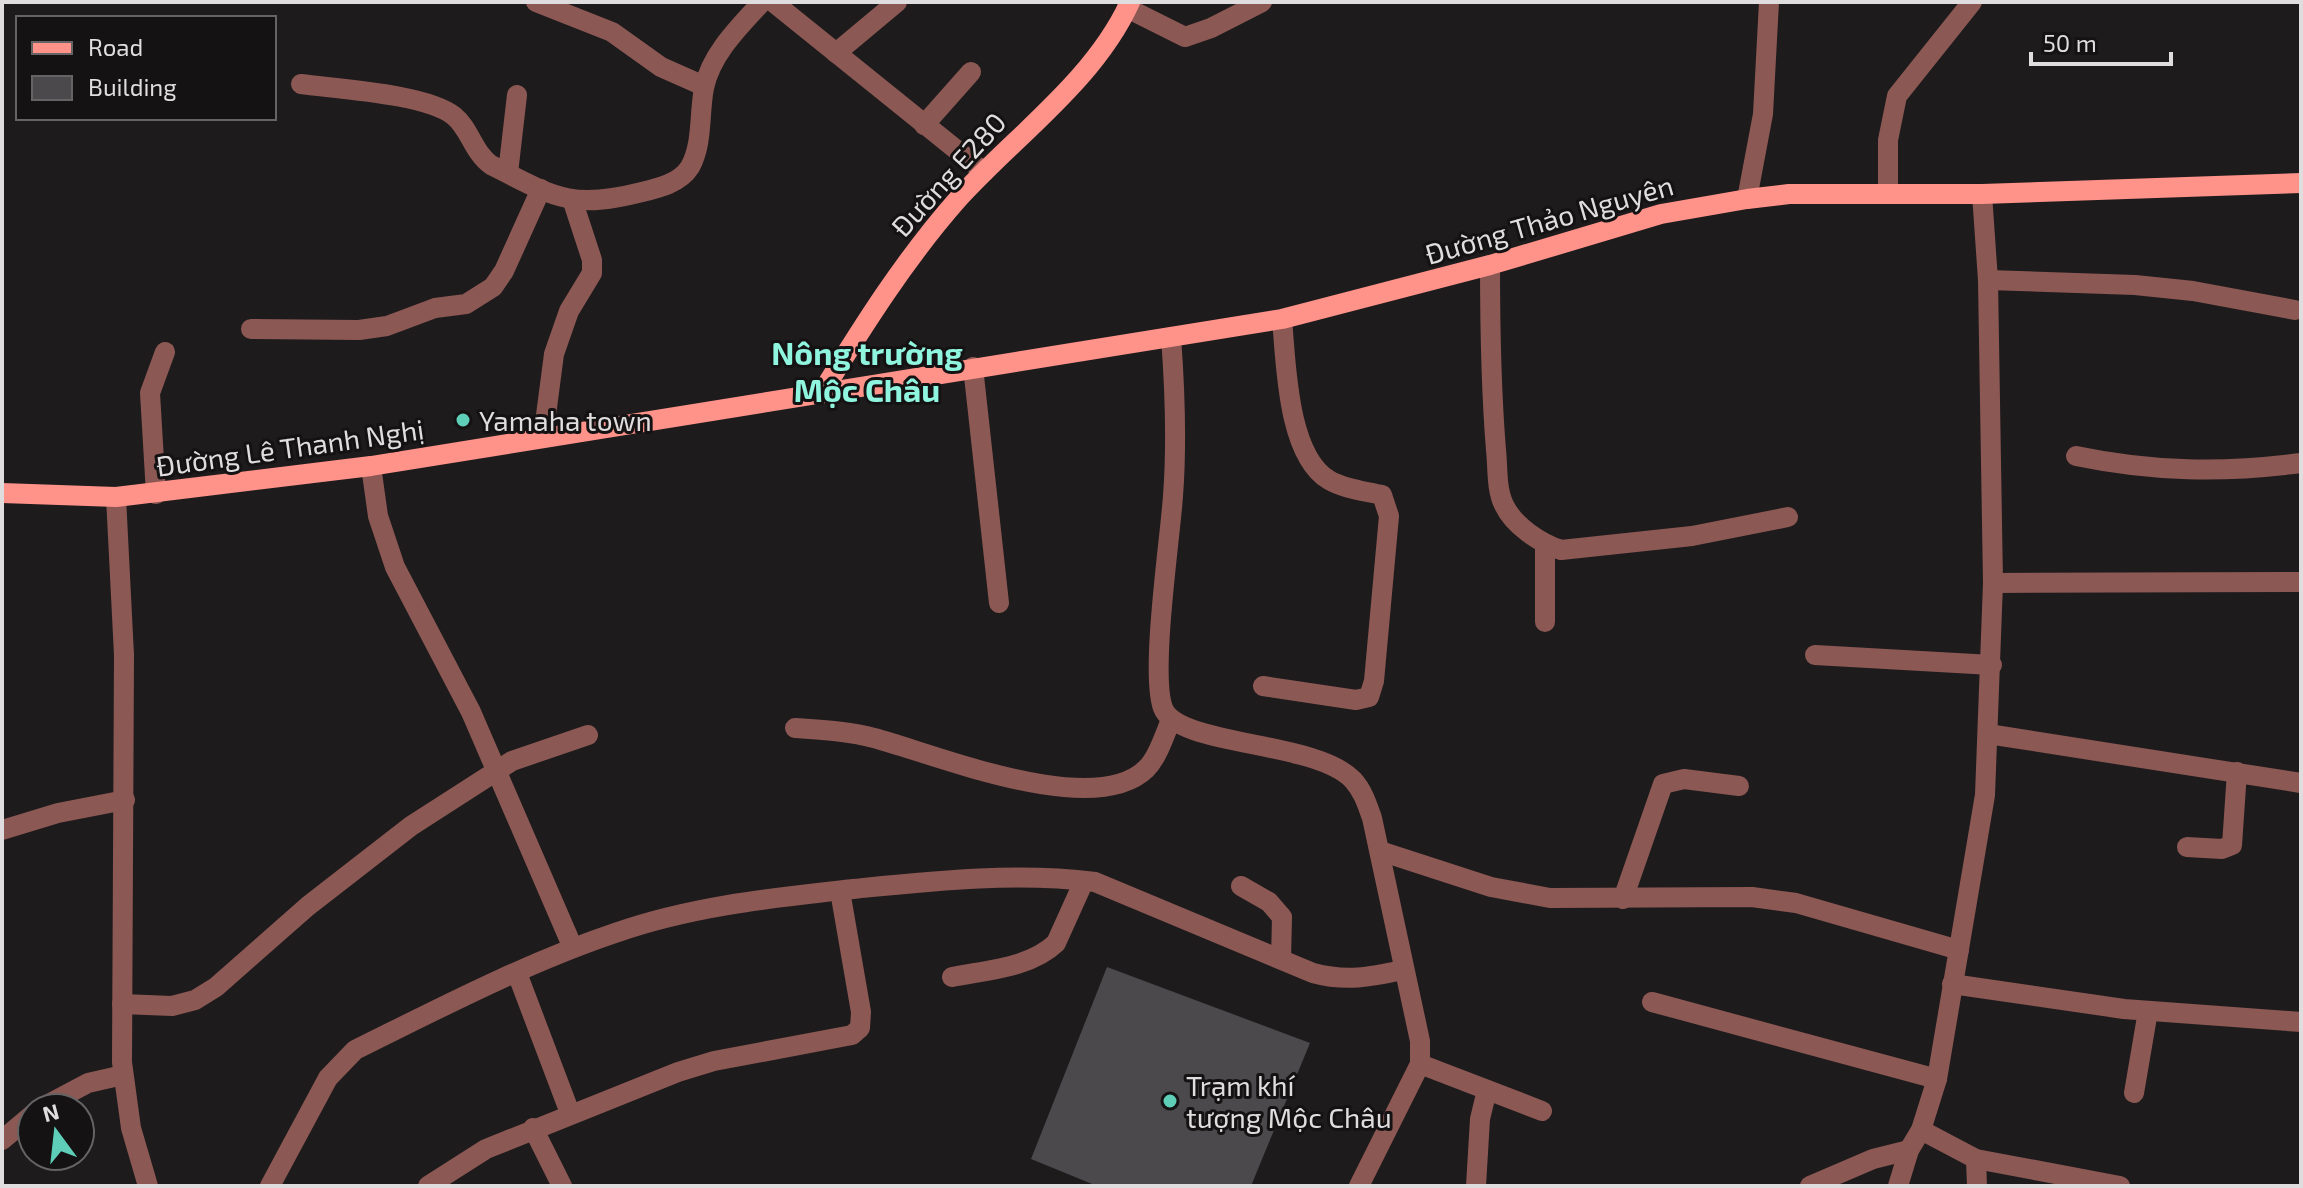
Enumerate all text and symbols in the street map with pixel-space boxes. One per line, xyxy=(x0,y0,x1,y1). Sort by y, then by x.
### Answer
legend xyxy=(16,16,276,120)
scale bar xyxy=(2031,16,2171,66)
text: 50 m xyxy=(2043,28,2097,57)
text: Road xyxy=(88,32,143,61)
text: Building xyxy=(88,72,177,101)
street label: Đường E280 xyxy=(883,105,1013,243)
street label: Đường Thảo Nguyên xyxy=(1421,167,1677,271)
district label: Nông trường Mộc Châu xyxy=(771,333,963,408)
place label: Yamaha town xyxy=(479,403,652,437)
street label: Đường Lê Thanh Nghị xyxy=(154,411,426,483)
marker: Yamaha town xyxy=(454,411,472,429)
place label: Trạm khí tượng Mộc Châu xyxy=(1186,1068,1392,1134)
north arrow xyxy=(16,1092,96,1172)
marker: Trạm khí tượng Mộc Châu xyxy=(1161,1092,1179,1110)
text: N xyxy=(40,1097,62,1126)

